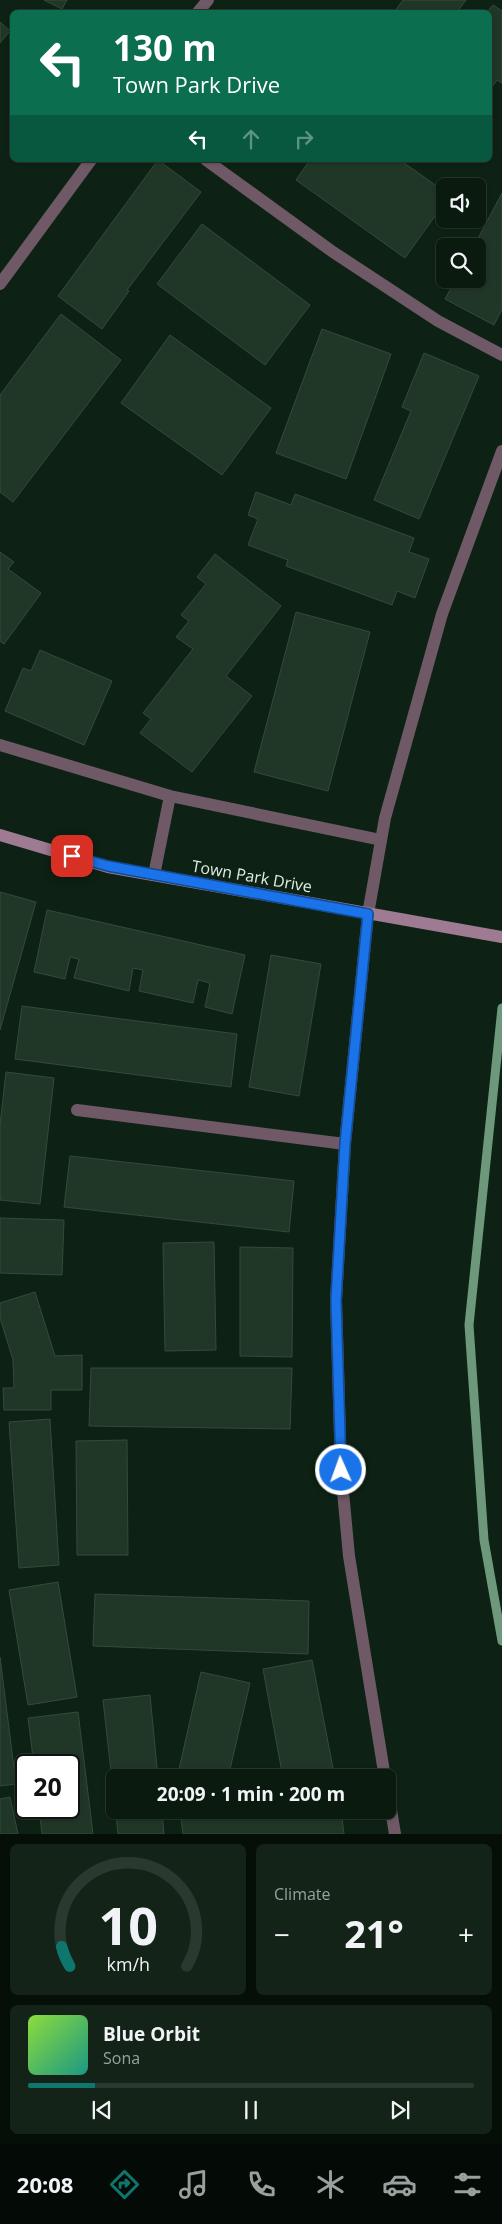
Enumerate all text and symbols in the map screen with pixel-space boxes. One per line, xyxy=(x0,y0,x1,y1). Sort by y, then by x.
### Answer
text: 130 m xyxy=(113,24,217,71)
icon: left xyxy=(30,30,95,95)
text: Town Park Drive xyxy=(113,69,280,99)
icon: left xyxy=(184,125,212,153)
icon: ahead xyxy=(237,125,265,153)
icon: right xyxy=(290,125,318,153)
map controls xyxy=(436,178,486,288)
button: sound xyxy=(436,178,486,228)
button: search xyxy=(436,238,486,288)
pin xyxy=(51,835,93,877)
icon: arrive xyxy=(58,842,86,870)
street label: Town Park Drive xyxy=(190,855,314,897)
position arrow xyxy=(314,1443,366,1495)
speed limit sign: 20 xyxy=(15,1754,80,1819)
text: 20:09 · 1 min · 200 m xyxy=(157,1781,345,1807)
text: Climate xyxy=(274,1883,331,1905)
text: 10 xyxy=(98,1889,158,1960)
text: 21° xyxy=(344,1907,404,1959)
text: − xyxy=(274,1915,290,1953)
text: + xyxy=(458,1915,474,1953)
text: km/h xyxy=(106,1952,150,1976)
text: Blue Orbit xyxy=(103,2021,200,2047)
text: Sona xyxy=(103,2047,140,2069)
icon: previous xyxy=(88,2096,116,2124)
icon: pause xyxy=(237,2096,265,2124)
icon: next xyxy=(386,2096,414,2124)
icon: directions xyxy=(107,2167,142,2202)
icon: music xyxy=(176,2167,211,2202)
icon: phone xyxy=(244,2167,279,2202)
icon: climate xyxy=(313,2167,348,2202)
icon: car xyxy=(382,2167,417,2202)
icon: filters xyxy=(450,2167,485,2202)
text: 20:08 xyxy=(17,2169,73,2199)

